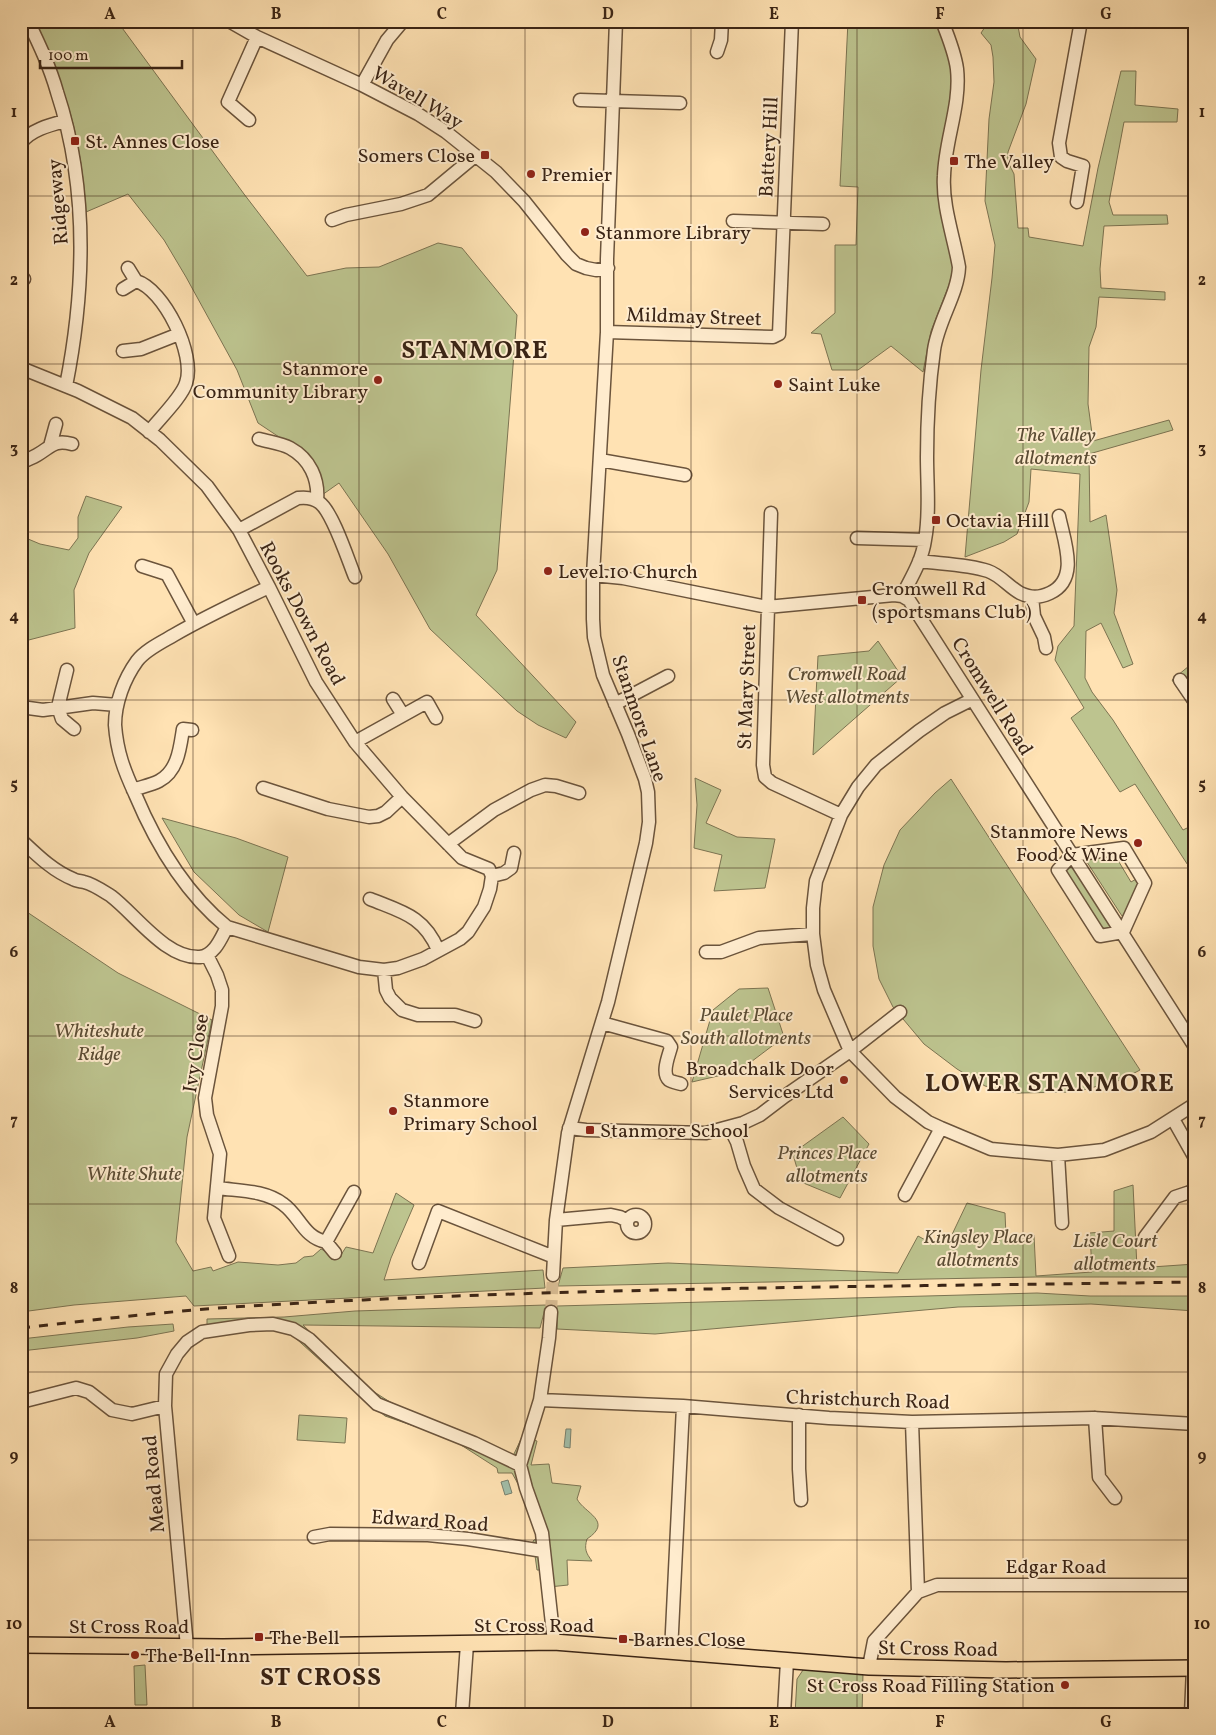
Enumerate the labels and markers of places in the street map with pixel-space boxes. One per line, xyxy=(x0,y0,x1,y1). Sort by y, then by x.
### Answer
place label: St. Annes Close xyxy=(85,129,220,157)
marker: St. Annes Close xyxy=(69,135,81,147)
place label: Somers Close xyxy=(357,143,475,171)
marker: Somers Close xyxy=(479,149,491,161)
place label: The Valley xyxy=(964,149,1054,177)
marker: The Valley xyxy=(948,155,960,167)
place label: Premier xyxy=(541,162,612,190)
marker: Premier xyxy=(525,168,537,180)
place label: Stanmore Library xyxy=(595,220,751,248)
marker: Stanmore Library xyxy=(579,226,591,238)
place label: Stanmore Community Library xyxy=(193,356,368,407)
place label: Saint Luke xyxy=(788,372,881,400)
marker: Stanmore Community Library xyxy=(372,374,384,386)
marker: Saint Luke xyxy=(772,378,784,390)
place label: Octavia Hill xyxy=(946,508,1050,536)
marker: Octavia Hill xyxy=(930,514,942,526)
place label: Level.10 Church xyxy=(558,559,698,587)
marker: Level.10 Church xyxy=(542,565,554,577)
place label: Cromwell Rd (sportsmans Club) xyxy=(872,576,1032,627)
marker: Cromwell Rd (sportsmans Club) xyxy=(856,594,868,606)
place label: Stanmore News Food & Wine xyxy=(990,819,1128,870)
marker: Stanmore News Food & Wine xyxy=(1132,837,1144,849)
place label: Broadchalk Door Services Ltd xyxy=(686,1056,834,1107)
marker: Broadchalk Door Services Ltd xyxy=(838,1074,850,1086)
place label: Stanmore Primary School xyxy=(403,1088,538,1139)
marker: Stanmore Primary School xyxy=(387,1105,399,1117)
place label: Stanmore School xyxy=(600,1118,749,1146)
marker: Stanmore School xyxy=(584,1124,596,1136)
place label: The Bell xyxy=(269,1625,340,1653)
place label: Barnes Close xyxy=(633,1627,746,1655)
marker: The Bell xyxy=(253,1631,265,1643)
marker: Barnes Close xyxy=(617,1633,629,1645)
place label: The Bell Inn xyxy=(145,1643,251,1671)
marker: The Bell Inn xyxy=(129,1649,141,1661)
place label: St Cross Road Filling Station xyxy=(806,1673,1055,1701)
marker: St Cross Road Filling Station xyxy=(1059,1679,1071,1691)

